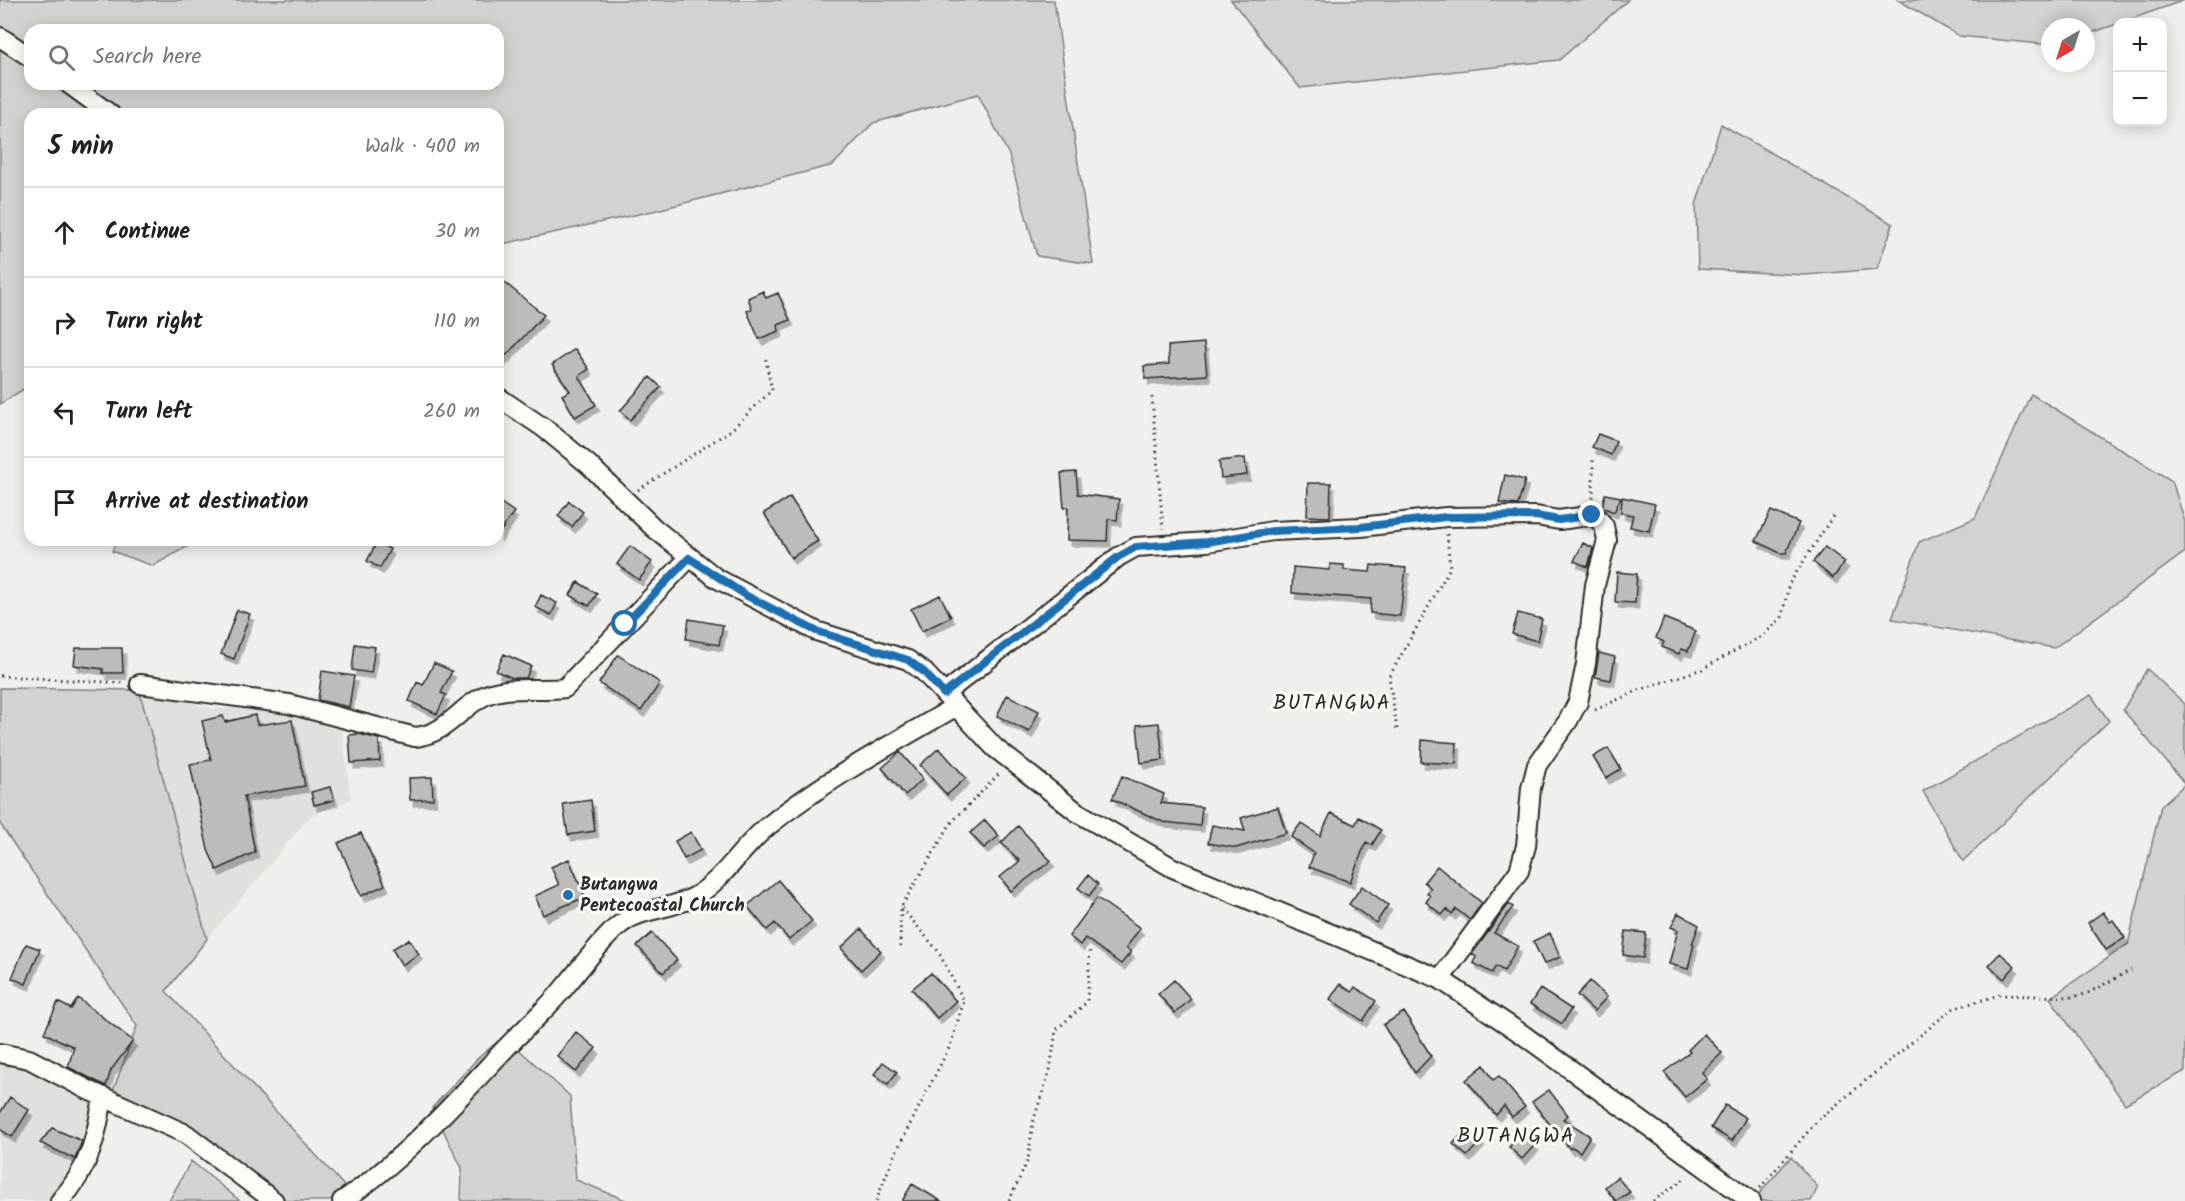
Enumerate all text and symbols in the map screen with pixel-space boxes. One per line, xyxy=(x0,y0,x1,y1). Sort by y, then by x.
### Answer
north arrow xyxy=(2041,18,2095,72)
map controls xyxy=(2113,18,2167,126)
button: + xyxy=(2113,18,2167,72)
search box xyxy=(24,24,504,90)
text: Search here xyxy=(93,40,201,75)
icon: search xyxy=(45,41,78,74)
button: − xyxy=(2113,72,2167,126)
text: 5 min xyxy=(48,126,114,168)
text: Walk · 400 m xyxy=(365,131,480,163)
text: Continue xyxy=(105,215,190,250)
icon: ahead xyxy=(48,216,81,249)
text: 30 m xyxy=(435,216,480,248)
text: Turn right xyxy=(105,305,203,340)
icon: right xyxy=(48,306,81,339)
text: 110 m xyxy=(434,306,480,338)
text: Turn left xyxy=(105,395,192,430)
icon: left xyxy=(48,396,81,429)
text: 260 m xyxy=(423,396,480,428)
text: Arrive at destination xyxy=(105,485,308,520)
icon: arrive xyxy=(48,486,81,519)
route end xyxy=(1578,501,1604,527)
route start xyxy=(611,610,637,636)
district label: BUTANGWA xyxy=(1273,687,1391,720)
place label: Butangwa Pentecoastal Church xyxy=(580,871,745,921)
marker: Butangwa Pentecoastal Church xyxy=(561,888,575,902)
district label: BUTANGWA xyxy=(1457,1120,1575,1153)

